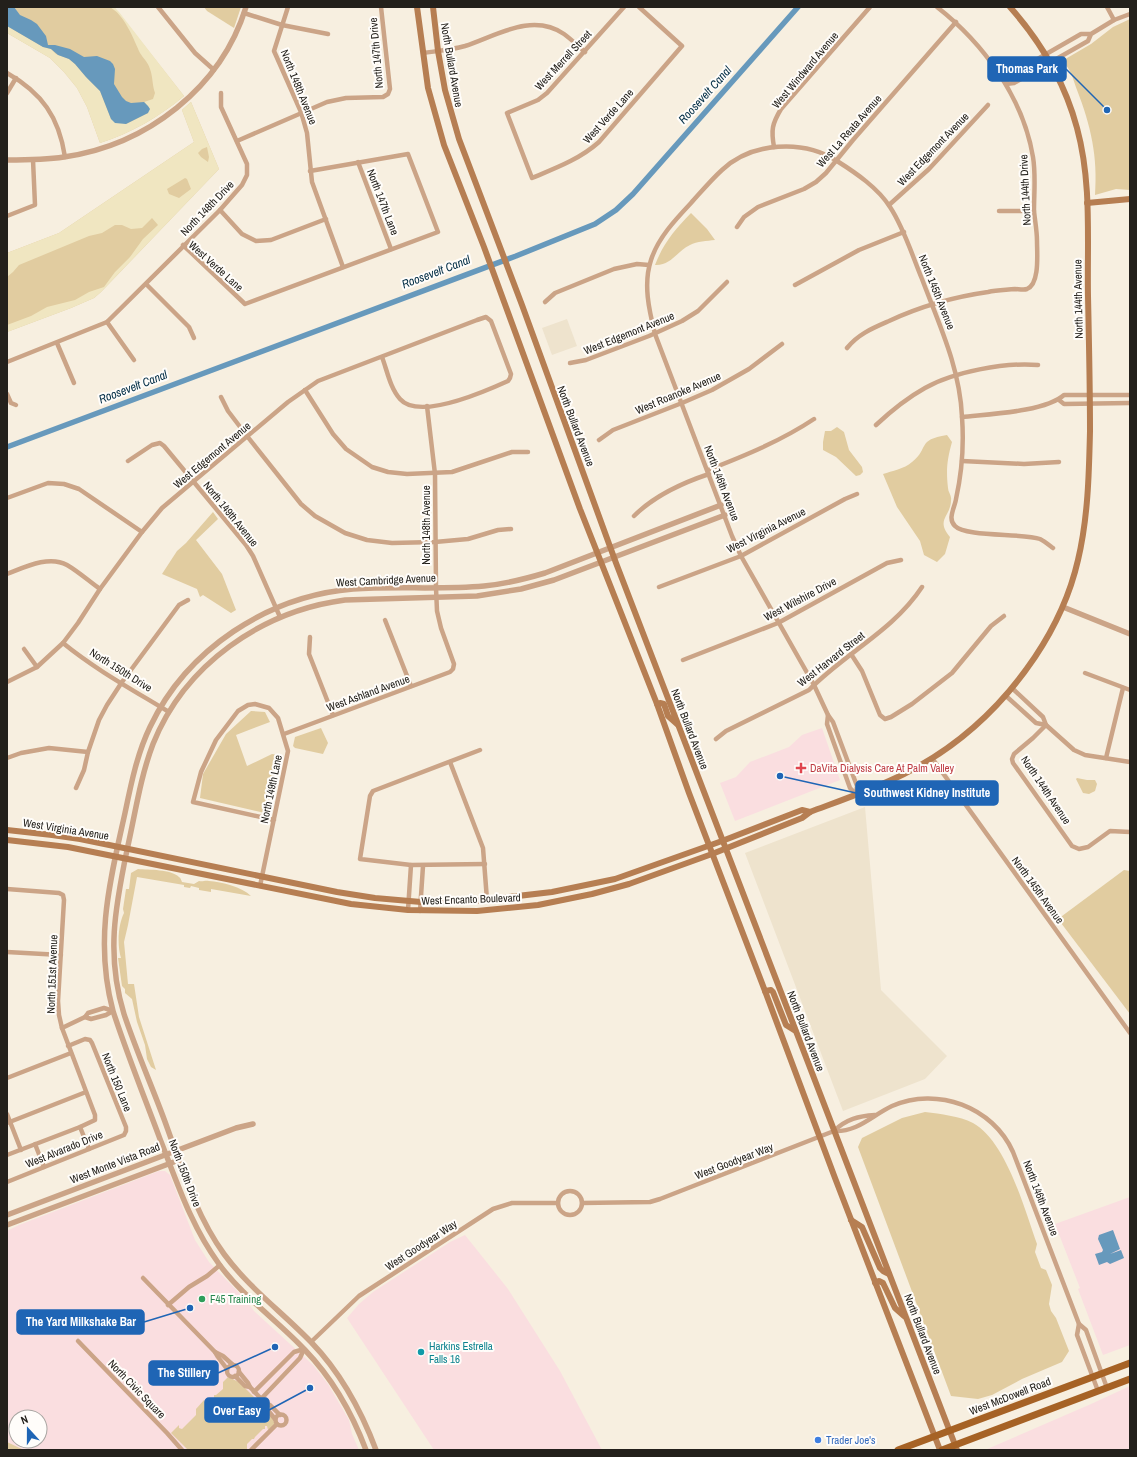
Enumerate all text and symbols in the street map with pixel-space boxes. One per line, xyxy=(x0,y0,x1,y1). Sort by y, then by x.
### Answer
street label: North 147th Drive xyxy=(366,17,386,89)
street label: North Bullard Avenue xyxy=(438,22,466,108)
street label: West Merrell Street xyxy=(532,27,595,93)
street label: West Windward Avenue xyxy=(769,29,841,111)
street label: North 148th Avenue xyxy=(278,47,320,127)
callout: Thomas Park xyxy=(988,57,1066,81)
text: Thomas Park xyxy=(996,61,1058,77)
water label: Roosevelt Canal xyxy=(675,62,736,127)
street label: West Verde Lane xyxy=(580,86,636,146)
street label: West La Reata Avenue xyxy=(814,92,884,170)
street label: West Edgemont Avenue xyxy=(894,109,972,189)
street label: North 144th Drive xyxy=(1016,154,1034,226)
street label: North 147th Lane xyxy=(364,167,402,237)
street label: North 148th Drive xyxy=(177,178,237,238)
street label: West Verde Lane xyxy=(186,238,246,294)
water label: Roosevelt Canal xyxy=(399,251,473,292)
street label: North 145th Avenue xyxy=(916,252,958,332)
street label: North 144th Avenue xyxy=(1070,259,1086,339)
street label: West Edgemont Avenue xyxy=(582,308,676,358)
water label: Roosevelt Canal xyxy=(96,366,170,407)
street label: West Roanoke Avenue xyxy=(633,369,723,417)
street label: North Bullard Avenue xyxy=(554,384,598,468)
street label: West Edgemont Avenue xyxy=(171,419,253,491)
street label: North 146th Avenue xyxy=(701,443,743,523)
street label: North 149th Avenue xyxy=(201,479,261,549)
street label: North 148th Avenue xyxy=(419,485,433,565)
street label: West Virginia Avenue xyxy=(724,504,808,556)
street label: West Cambridge Avenue xyxy=(336,570,436,590)
street label: West Wilshire Drive xyxy=(761,574,839,624)
street label: West Harvard Street xyxy=(795,628,868,690)
street label: North 150th Drive xyxy=(87,645,155,695)
street label: West Ashland Avenue xyxy=(325,671,411,715)
street label: North Bullard Avenue xyxy=(668,687,712,771)
street label: North 149th Lane xyxy=(257,753,285,825)
street label: North 144th Avenue xyxy=(1018,753,1074,827)
place label: DaVita Dialysis Care At Palm Valley xyxy=(810,761,955,775)
marker: DaVita Dialysis Care At Palm Valley xyxy=(795,762,807,774)
callout: Southwest Kidney Institute xyxy=(856,781,998,805)
text: Southwest Kidney Institute xyxy=(864,785,991,801)
street label: West Virginia Avenue xyxy=(22,815,110,843)
street label: North 145th Avenue xyxy=(1009,854,1067,926)
street label: West Encanto Boulevard xyxy=(421,890,521,908)
street label: North 151st Avenue xyxy=(44,934,60,1014)
street label: North Bullard Avenue xyxy=(784,989,828,1073)
street label: North 150 Lane xyxy=(99,1051,135,1113)
street label: West Alvarado Drive xyxy=(23,1127,105,1171)
street label: North 150th Drive xyxy=(166,1137,204,1209)
street label: West Monte Vista Road xyxy=(68,1139,162,1187)
street label: West Goodyear Way xyxy=(693,1139,776,1182)
street label: North 146th Avenue xyxy=(1020,1158,1062,1238)
street label: West Goodyear Way xyxy=(382,1216,460,1273)
place label: F45 Training xyxy=(210,1292,261,1306)
street label: North Bullard Avenue xyxy=(901,1292,945,1376)
marker: F45 Training xyxy=(197,1294,207,1304)
callout: The Yard Milkshake Bar xyxy=(17,1310,144,1334)
text: The Yard Milkshake Bar xyxy=(26,1314,136,1330)
place label: Harkins Estrella Falls 16 xyxy=(429,1339,493,1366)
marker: Harkins Estrella Falls 16 xyxy=(416,1347,426,1357)
street label: North Civic Square xyxy=(105,1357,169,1421)
callout: The Stillery xyxy=(149,1361,218,1385)
text: The Stillery xyxy=(157,1365,211,1381)
street label: West McDowell Road xyxy=(967,1374,1053,1418)
callout: Over Easy xyxy=(205,1398,269,1422)
text: Over Easy xyxy=(213,1403,262,1419)
north arrow xyxy=(8,1409,48,1449)
text: N xyxy=(19,1412,30,1427)
place label: Trader Joe's xyxy=(826,1433,876,1447)
marker: Trader Joe's xyxy=(813,1435,823,1445)

